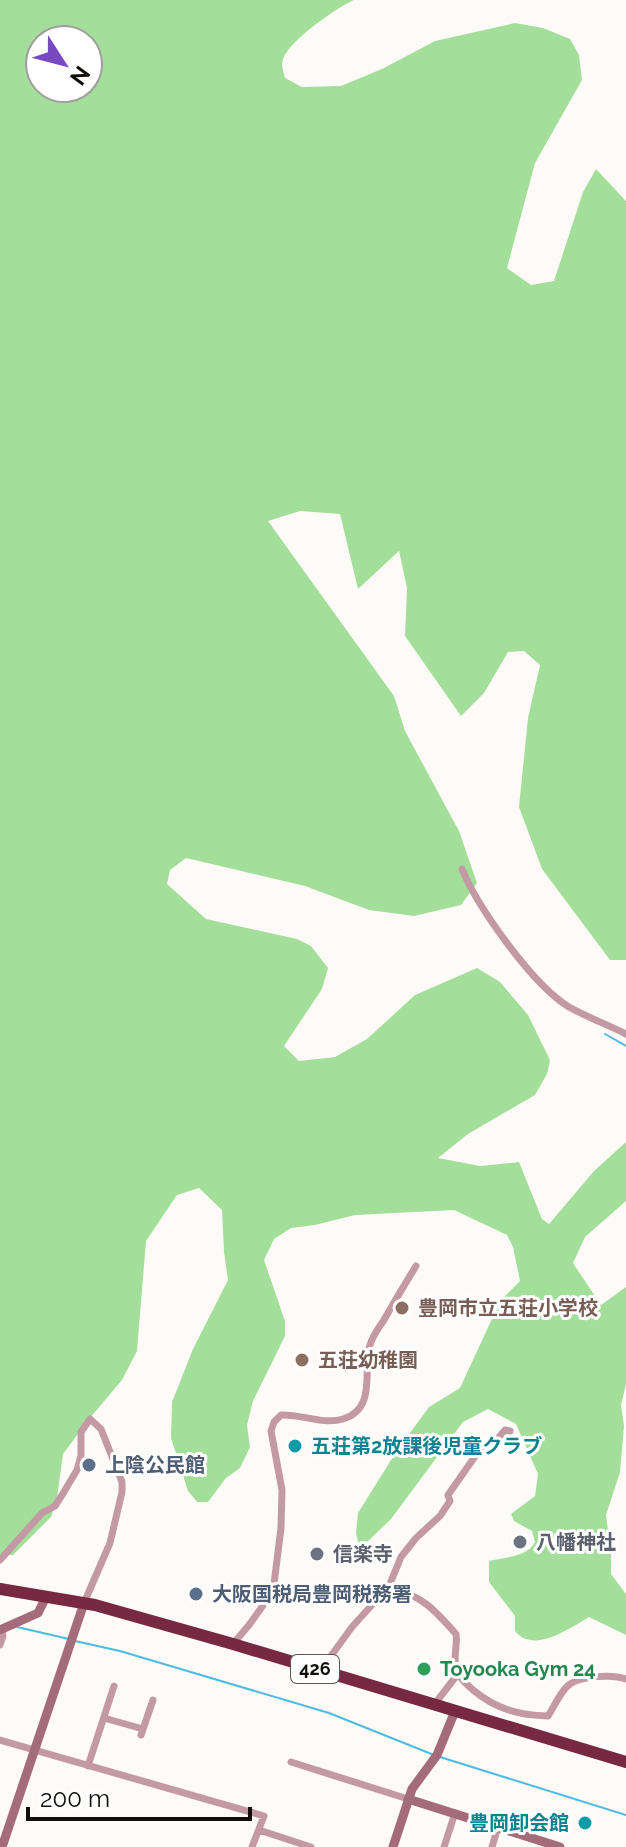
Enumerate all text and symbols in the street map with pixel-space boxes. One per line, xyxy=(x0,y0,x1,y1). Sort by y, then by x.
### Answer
north arrow xyxy=(24,24,104,104)
text: N xyxy=(65,61,96,90)
place label: 豊岡市立五荘小学校 xyxy=(418,1296,598,1320)
marker: 豊岡市立五荘小学校 xyxy=(393,1299,411,1317)
place label: 五荘幼稚園 xyxy=(318,1348,418,1372)
marker: 五荘幼稚園 xyxy=(293,1351,311,1369)
place label: 五荘第2放課後児童クラブ xyxy=(311,1434,542,1458)
marker: 五荘第2放課後児童クラブ xyxy=(286,1437,304,1455)
place label: 上陰公民館 xyxy=(105,1453,205,1477)
marker: 上陰公民館 xyxy=(80,1456,98,1474)
place label: 八幡神社 xyxy=(536,1530,616,1554)
marker: 八幡神社 xyxy=(511,1533,529,1551)
place label: 信楽寺 xyxy=(333,1542,393,1566)
marker: 信楽寺 xyxy=(308,1545,326,1563)
place label: 大阪国税局豊岡税務署 xyxy=(212,1582,412,1606)
marker: 大阪国税局豊岡税務署 xyxy=(187,1585,205,1603)
road number: 426 xyxy=(291,1655,339,1683)
place label: Toyooka Gym 24 xyxy=(440,1657,596,1681)
marker: Toyooka Gym 24 xyxy=(415,1660,433,1678)
scale bar xyxy=(28,1771,250,1821)
text: 200 m xyxy=(40,1784,110,1813)
place label: 豊岡卸会館 xyxy=(469,1811,569,1835)
marker: 豊岡卸会館 xyxy=(576,1814,594,1832)

